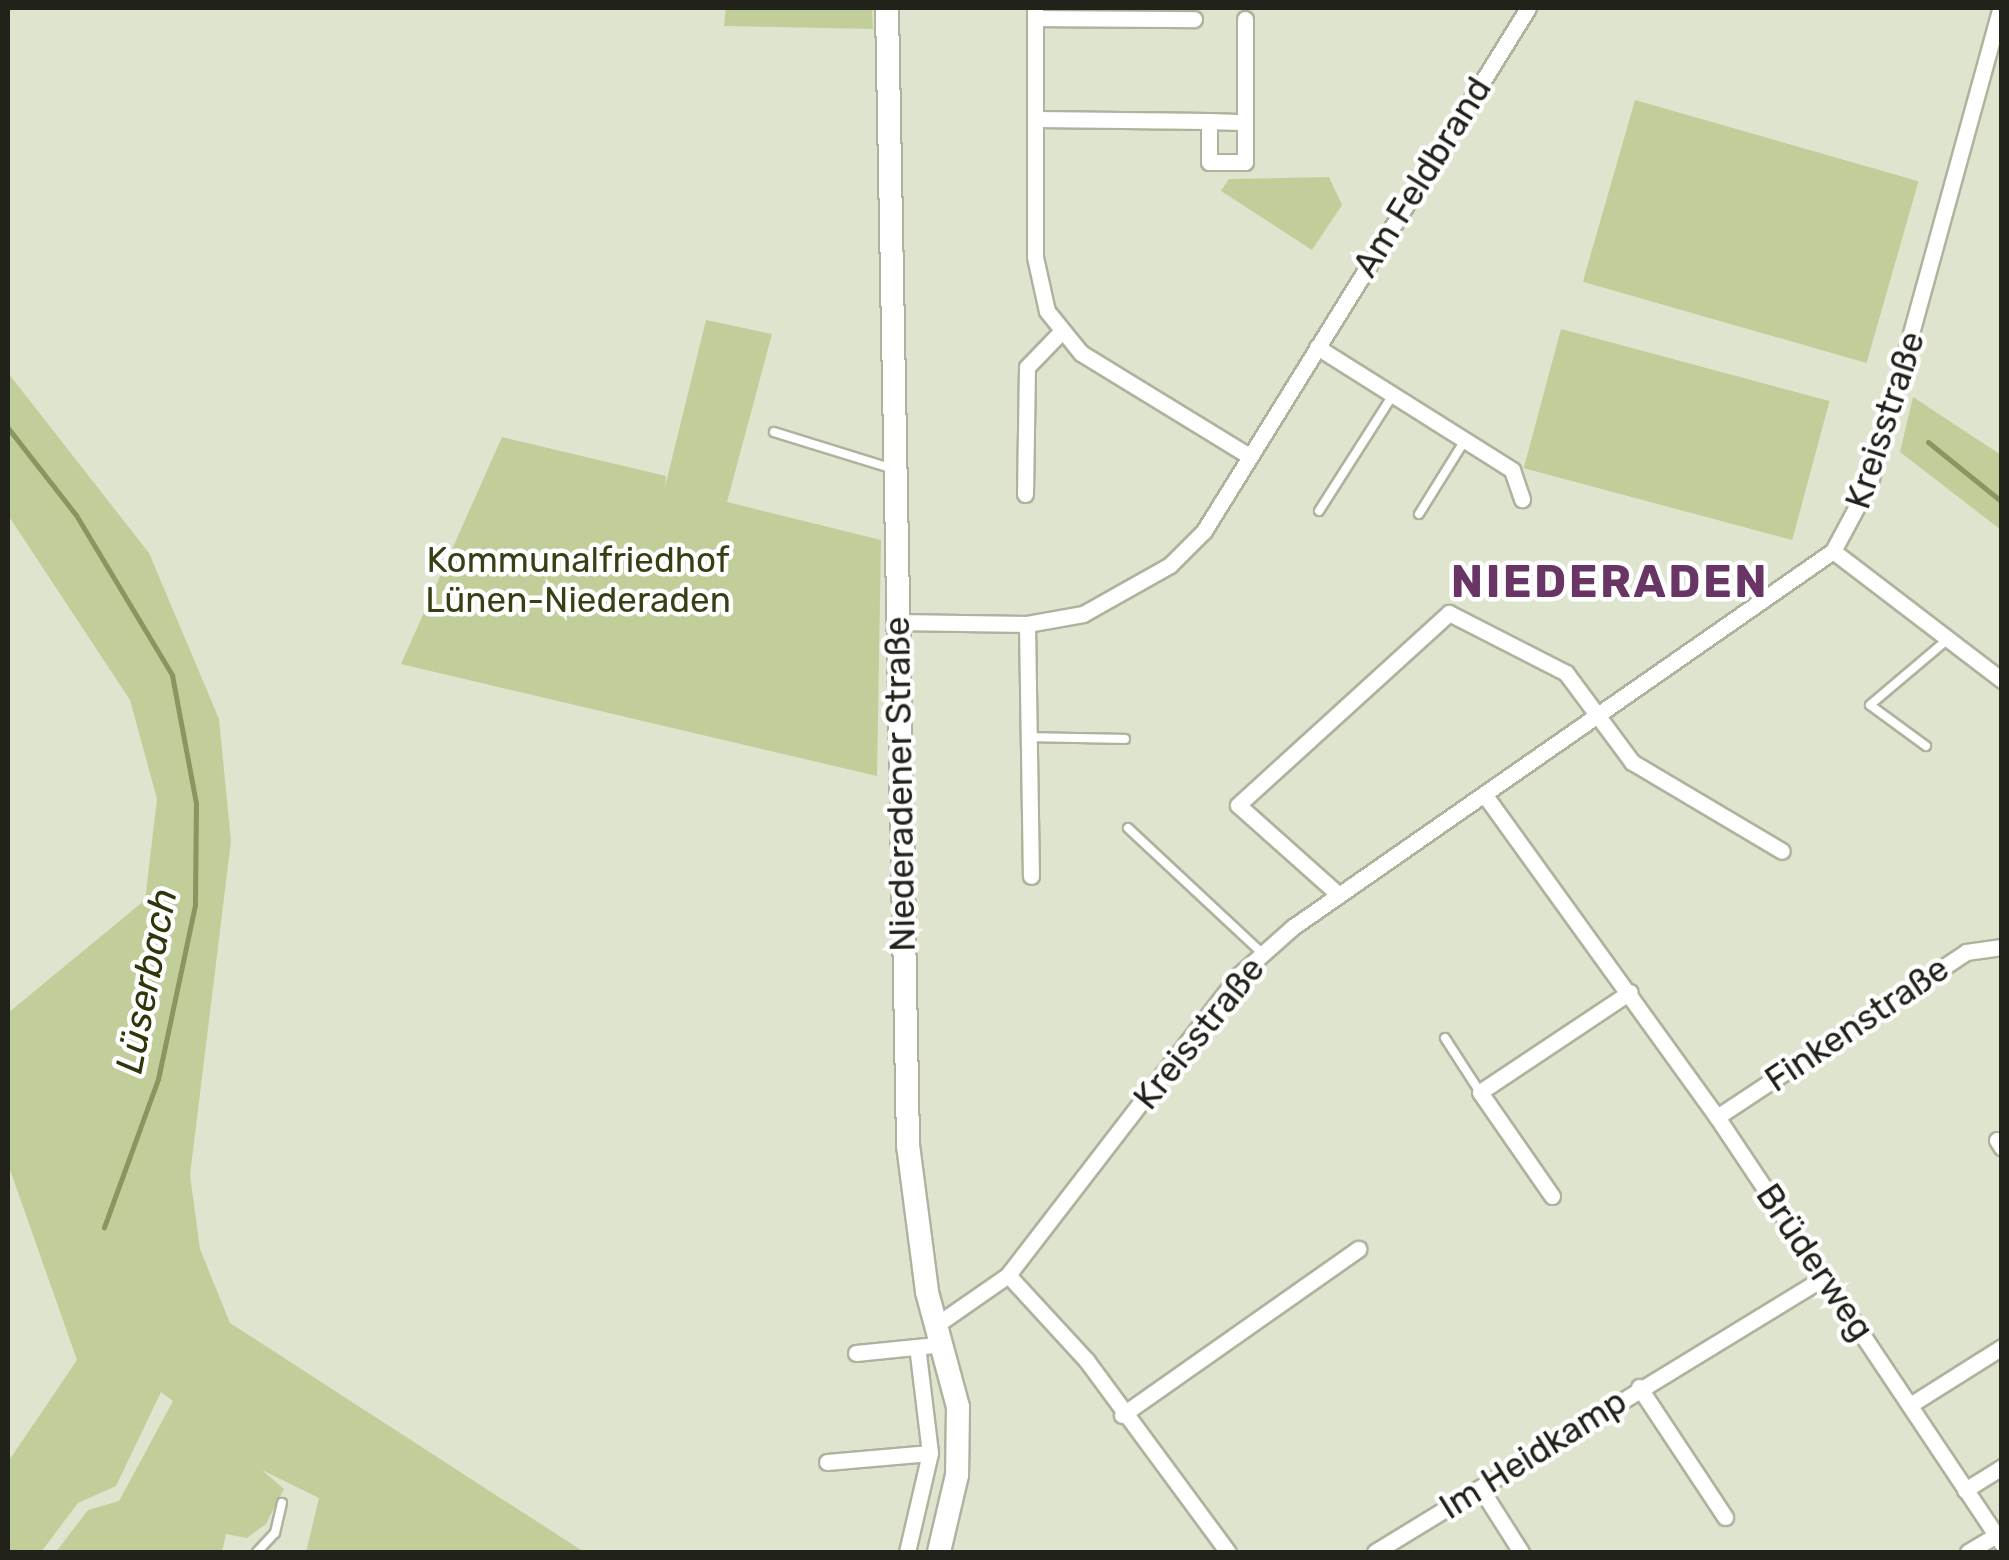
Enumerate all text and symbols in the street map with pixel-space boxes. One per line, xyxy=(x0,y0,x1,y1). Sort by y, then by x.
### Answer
street label: Am Feldbrand xyxy=(1344,69,1500,285)
street label: Kreisstraße xyxy=(1837,326,1933,514)
park label: Kommunalfriedhof Lünen-Niederaden xyxy=(425,539,731,621)
district label: NIEDERADEN xyxy=(1451,555,1769,609)
street label: Niederadener Straße xyxy=(876,616,924,952)
water label: Lüserbach xyxy=(107,885,187,1077)
street label: Finkenstraße xyxy=(1757,947,1957,1101)
street label: Kreisstraße xyxy=(1125,948,1273,1118)
street label: Brüderweg xyxy=(1747,1176,1883,1348)
street label: Im Heidkamp xyxy=(1432,1380,1634,1528)

